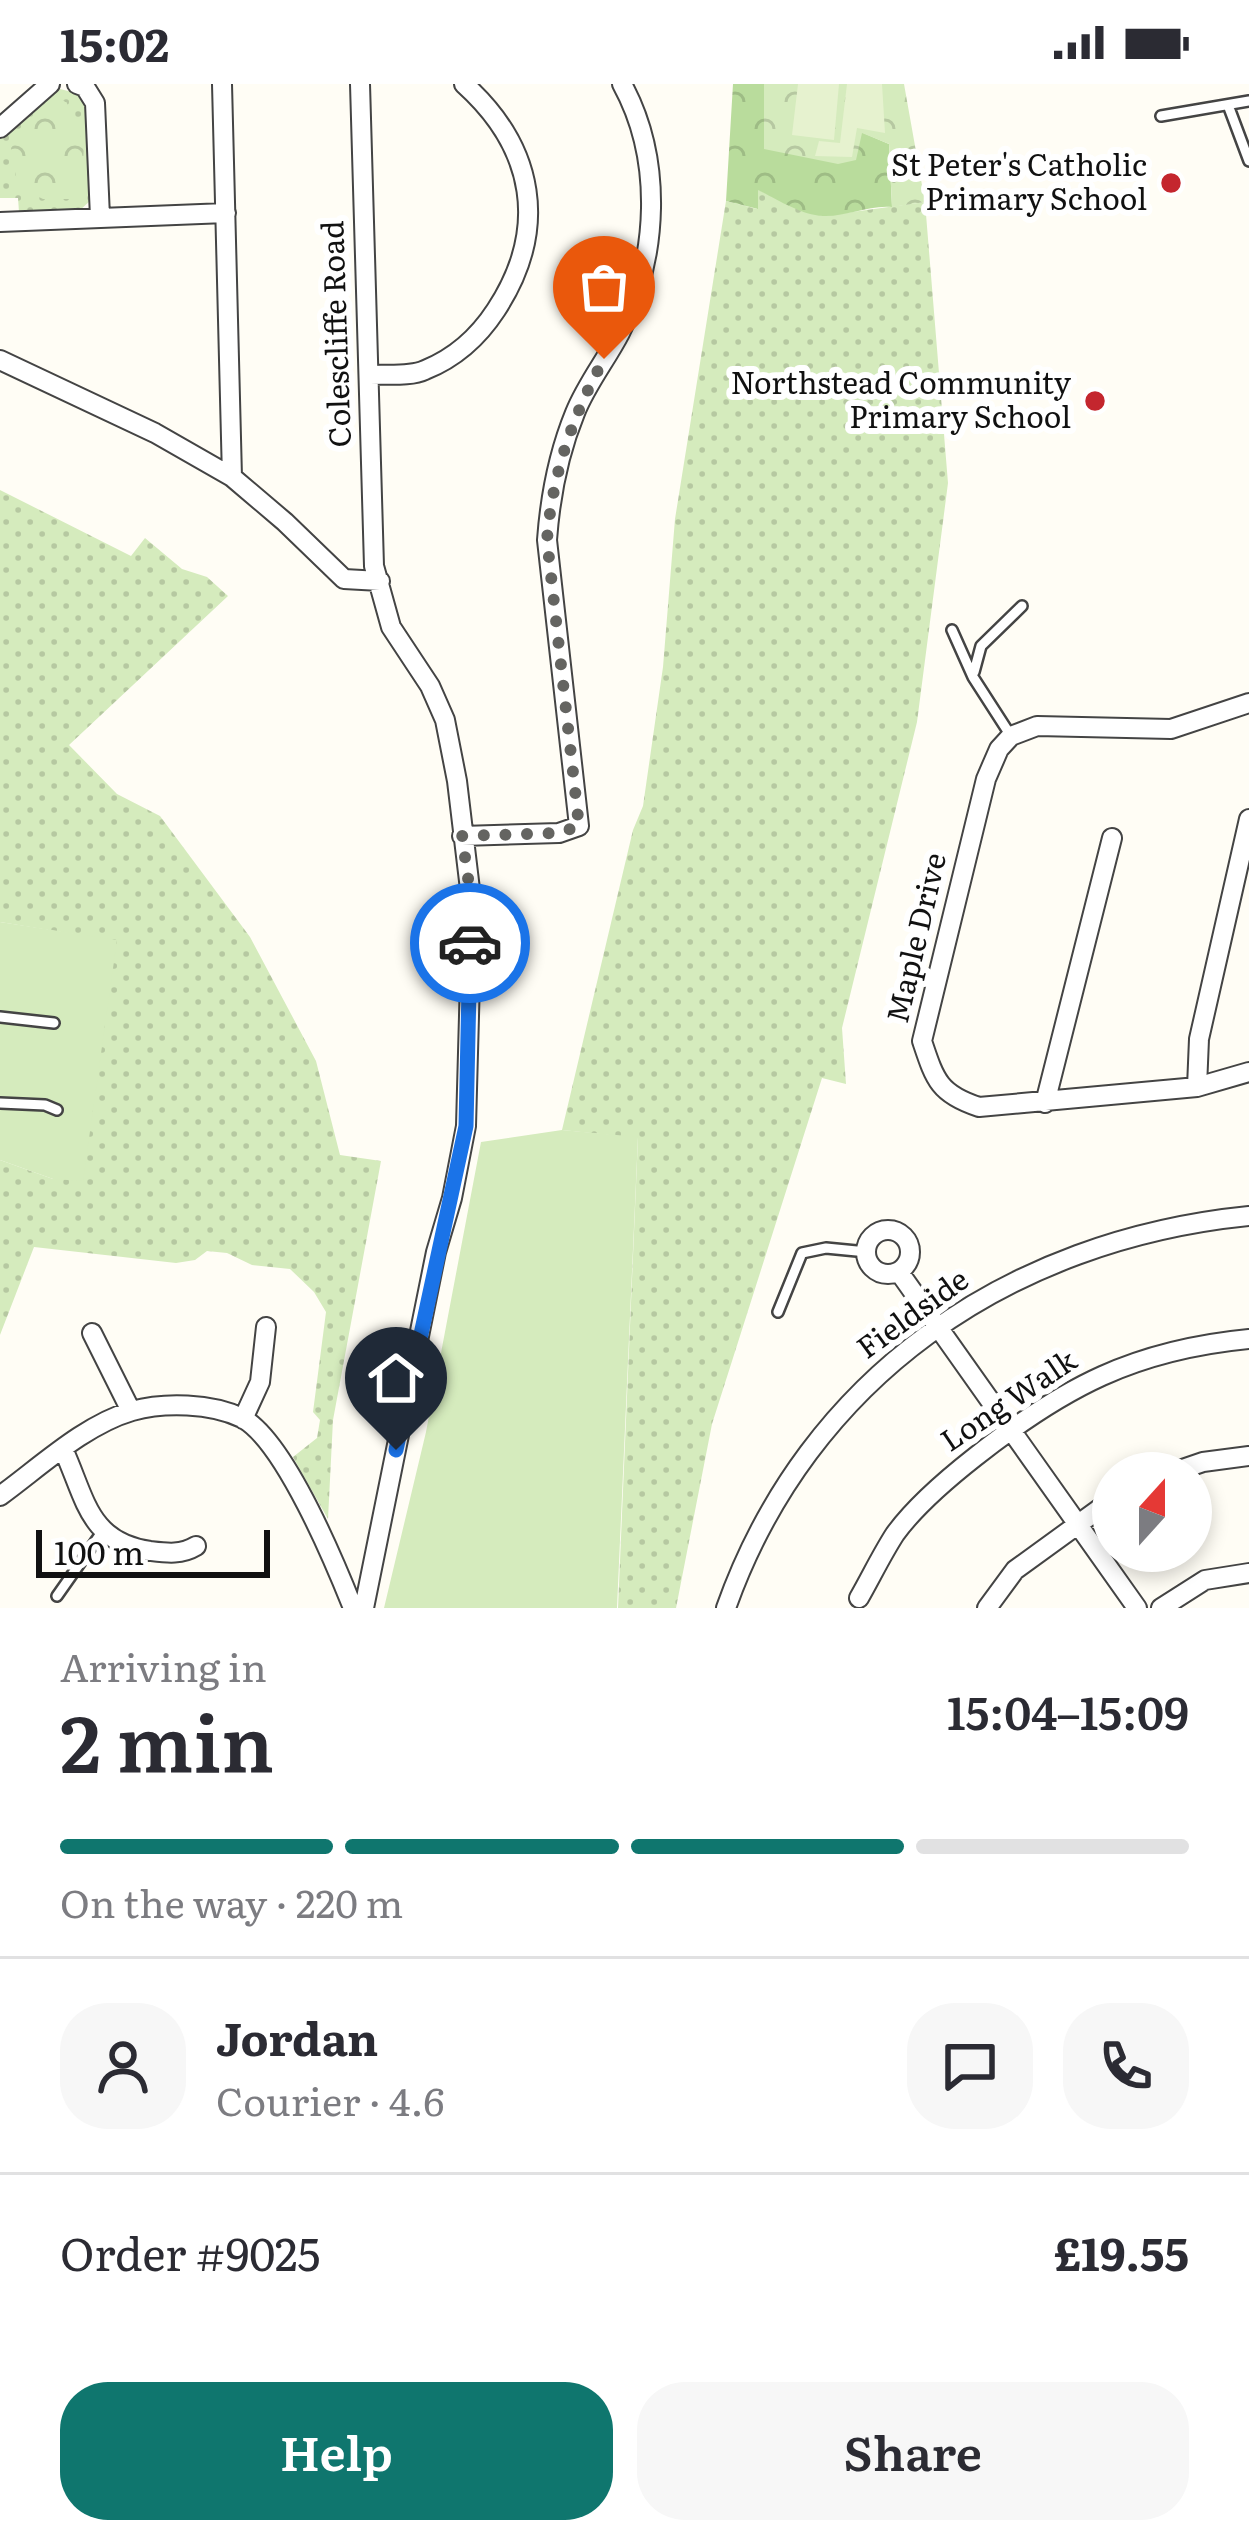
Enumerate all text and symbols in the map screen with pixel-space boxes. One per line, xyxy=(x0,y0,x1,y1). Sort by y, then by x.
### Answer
text: 15:02 xyxy=(60,9,169,76)
place label: St Peter's Catholic Primary School xyxy=(891,141,1147,219)
marker: St Peter's Catholic Primary School xyxy=(1158,170,1184,196)
street label: Colescliffe Road xyxy=(308,220,360,448)
pin xyxy=(553,236,655,359)
icon: bag xyxy=(571,254,637,320)
place label: Northstead Community Primary School xyxy=(731,359,1072,437)
marker: Northstead Community Primary School xyxy=(1082,388,1108,414)
street label: Maple Drive xyxy=(873,848,955,1027)
courier xyxy=(410,883,530,1003)
icon: car xyxy=(437,910,503,976)
street label: Fieldside xyxy=(846,1256,976,1367)
pin xyxy=(345,1327,447,1450)
street label: Long Walk xyxy=(930,1336,1085,1460)
icon: home xyxy=(363,1345,429,1411)
north arrow xyxy=(1092,1452,1212,1572)
map controls xyxy=(1092,1452,1212,1572)
scale bar xyxy=(36,1524,270,1577)
text: 100 m xyxy=(54,1526,144,1575)
text: Arriving in xyxy=(60,1636,267,1694)
text: 15:04–15:09 xyxy=(947,1677,1189,1744)
text: 2 min xyxy=(60,1681,274,1797)
text: On the way · 220 m xyxy=(60,1872,403,1930)
button: person xyxy=(60,2003,186,2129)
text: Jordan xyxy=(216,2003,378,2070)
button: chat xyxy=(907,2003,1033,2129)
button: phone xyxy=(1063,2003,1189,2129)
text: Courier · 4.6 xyxy=(216,2070,444,2128)
text: Order #9025 xyxy=(60,2218,320,2285)
text: £19.55 xyxy=(1054,2218,1189,2285)
button: Help xyxy=(60,2382,613,2520)
button: Share xyxy=(637,2382,1189,2520)

